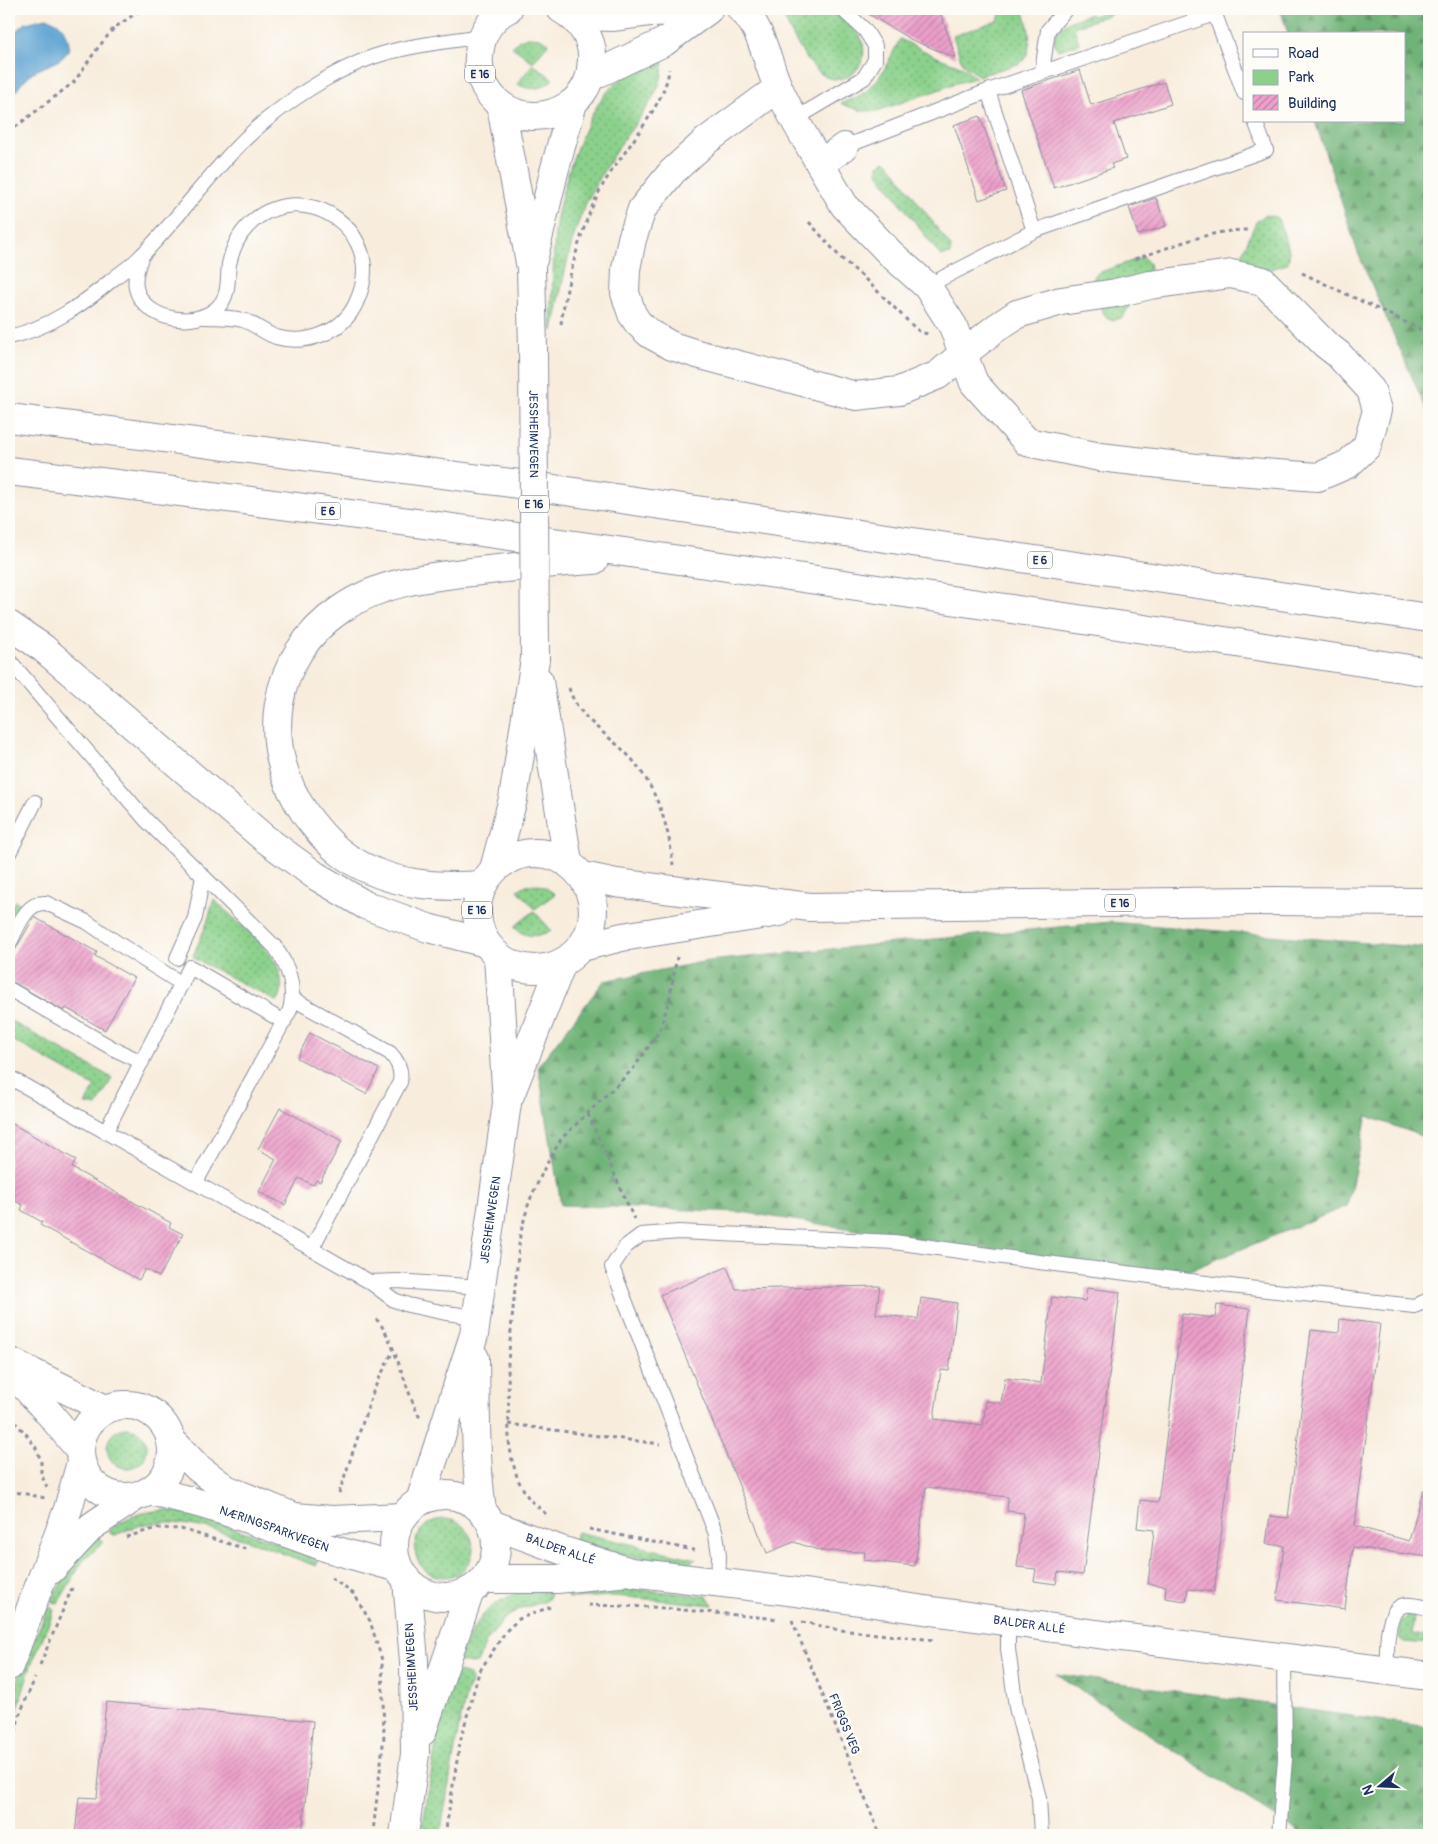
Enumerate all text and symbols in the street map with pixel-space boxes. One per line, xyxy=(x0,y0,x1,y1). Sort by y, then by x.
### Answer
legend xyxy=(1243,32,1406,122)
text: Road xyxy=(1288,44,1319,63)
road number: E 16 xyxy=(465,66,495,82)
text: Park xyxy=(1288,68,1315,87)
text: Building xyxy=(1288,94,1336,113)
street label: JESSHEIMVEGEN xyxy=(526,390,541,478)
road number: E 16 xyxy=(519,496,549,512)
road number: E 6 xyxy=(316,502,340,520)
road number: E 6 xyxy=(1028,552,1052,568)
road number: E 16 xyxy=(1105,894,1135,911)
road number: E 16 xyxy=(462,902,492,918)
street label: JESSHEIMVEGEN xyxy=(477,1175,504,1264)
street label: NÆRINGSPARKVEGEN xyxy=(218,1502,331,1555)
street label: BALDER ALLÉ xyxy=(524,1530,598,1568)
street label: BALDER ALLÉ xyxy=(992,1612,1067,1637)
street label: JESSHEIMVEGEN xyxy=(402,1623,422,1711)
street label: FRIGGS VEG xyxy=(825,1691,863,1757)
north arrow xyxy=(1356,1762,1406,1812)
text: N xyxy=(1359,1783,1378,1797)

